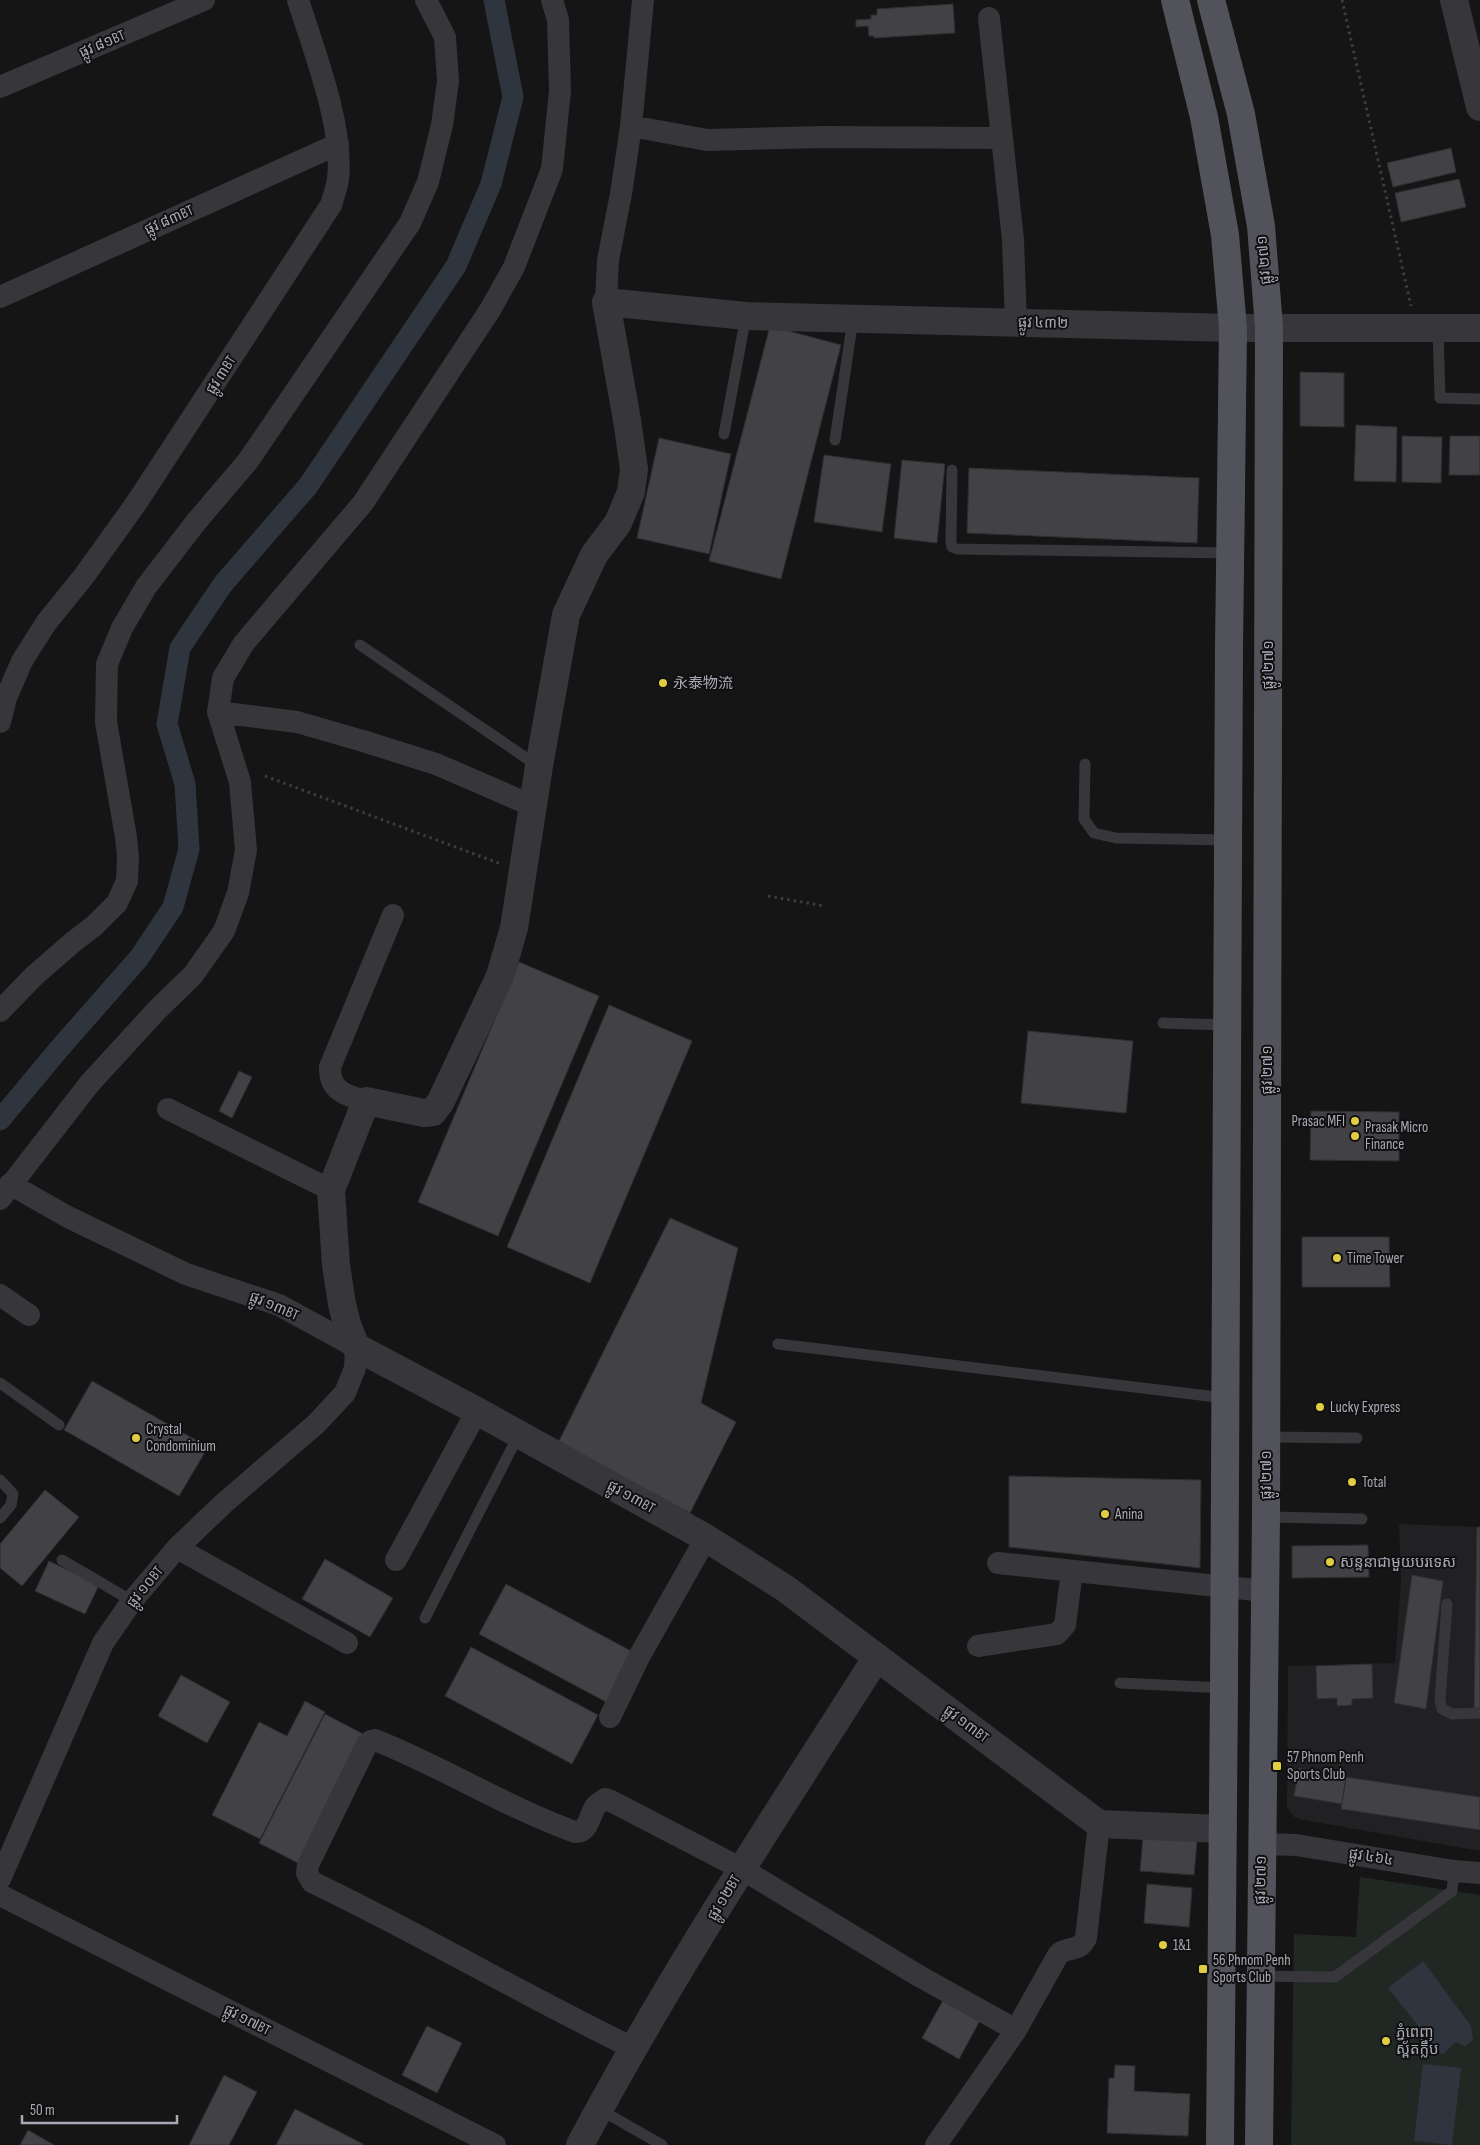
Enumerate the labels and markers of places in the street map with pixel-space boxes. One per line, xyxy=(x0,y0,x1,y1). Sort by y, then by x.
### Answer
place label: 永泰物流 xyxy=(673,674,733,693)
marker: 永泰物流 xyxy=(657,677,669,689)
place label: Prasac MFI xyxy=(1291,1112,1345,1131)
marker: Prasac MFI xyxy=(1349,1115,1361,1127)
place label: Prasak Micro Finance xyxy=(1365,1118,1428,1154)
marker: Prasak Micro Finance xyxy=(1349,1130,1361,1142)
place label: Time Tower xyxy=(1347,1249,1405,1268)
marker: Time Tower xyxy=(1331,1252,1343,1264)
place label: Lucky Express xyxy=(1330,1398,1400,1417)
marker: Lucky Express xyxy=(1314,1401,1326,1413)
place label: Crystal Condominium xyxy=(146,1420,216,1456)
marker: Crystal Condominium xyxy=(130,1432,142,1444)
place label: Total xyxy=(1362,1473,1386,1492)
marker: Total xyxy=(1346,1476,1358,1488)
place label: Anina xyxy=(1114,1505,1143,1524)
marker: Anina xyxy=(1099,1508,1111,1520)
place label: សន្ទនាជាមួយបរទេស xyxy=(1340,1553,1456,1572)
marker: សន្ទនាជាមួយបរទេស xyxy=(1324,1556,1336,1568)
place label: 57 Phnom Penh Sports Club xyxy=(1287,1748,1364,1784)
marker: 57 Phnom Penh Sports Club xyxy=(1271,1760,1283,1772)
place label: 1&1 xyxy=(1173,1936,1192,1955)
marker: 1&1 xyxy=(1157,1939,1169,1951)
place label: 56 Phnom Penh Sports Club xyxy=(1213,1951,1291,1987)
marker: 56 Phnom Penh Sports Club xyxy=(1197,1963,1209,1975)
place label: ភ្នំពេញ ស្ព័តក្លឹប xyxy=(1396,2023,1439,2059)
marker: ភ្នំពេញ ស្ព័តក្លឹប xyxy=(1380,2035,1392,2047)

